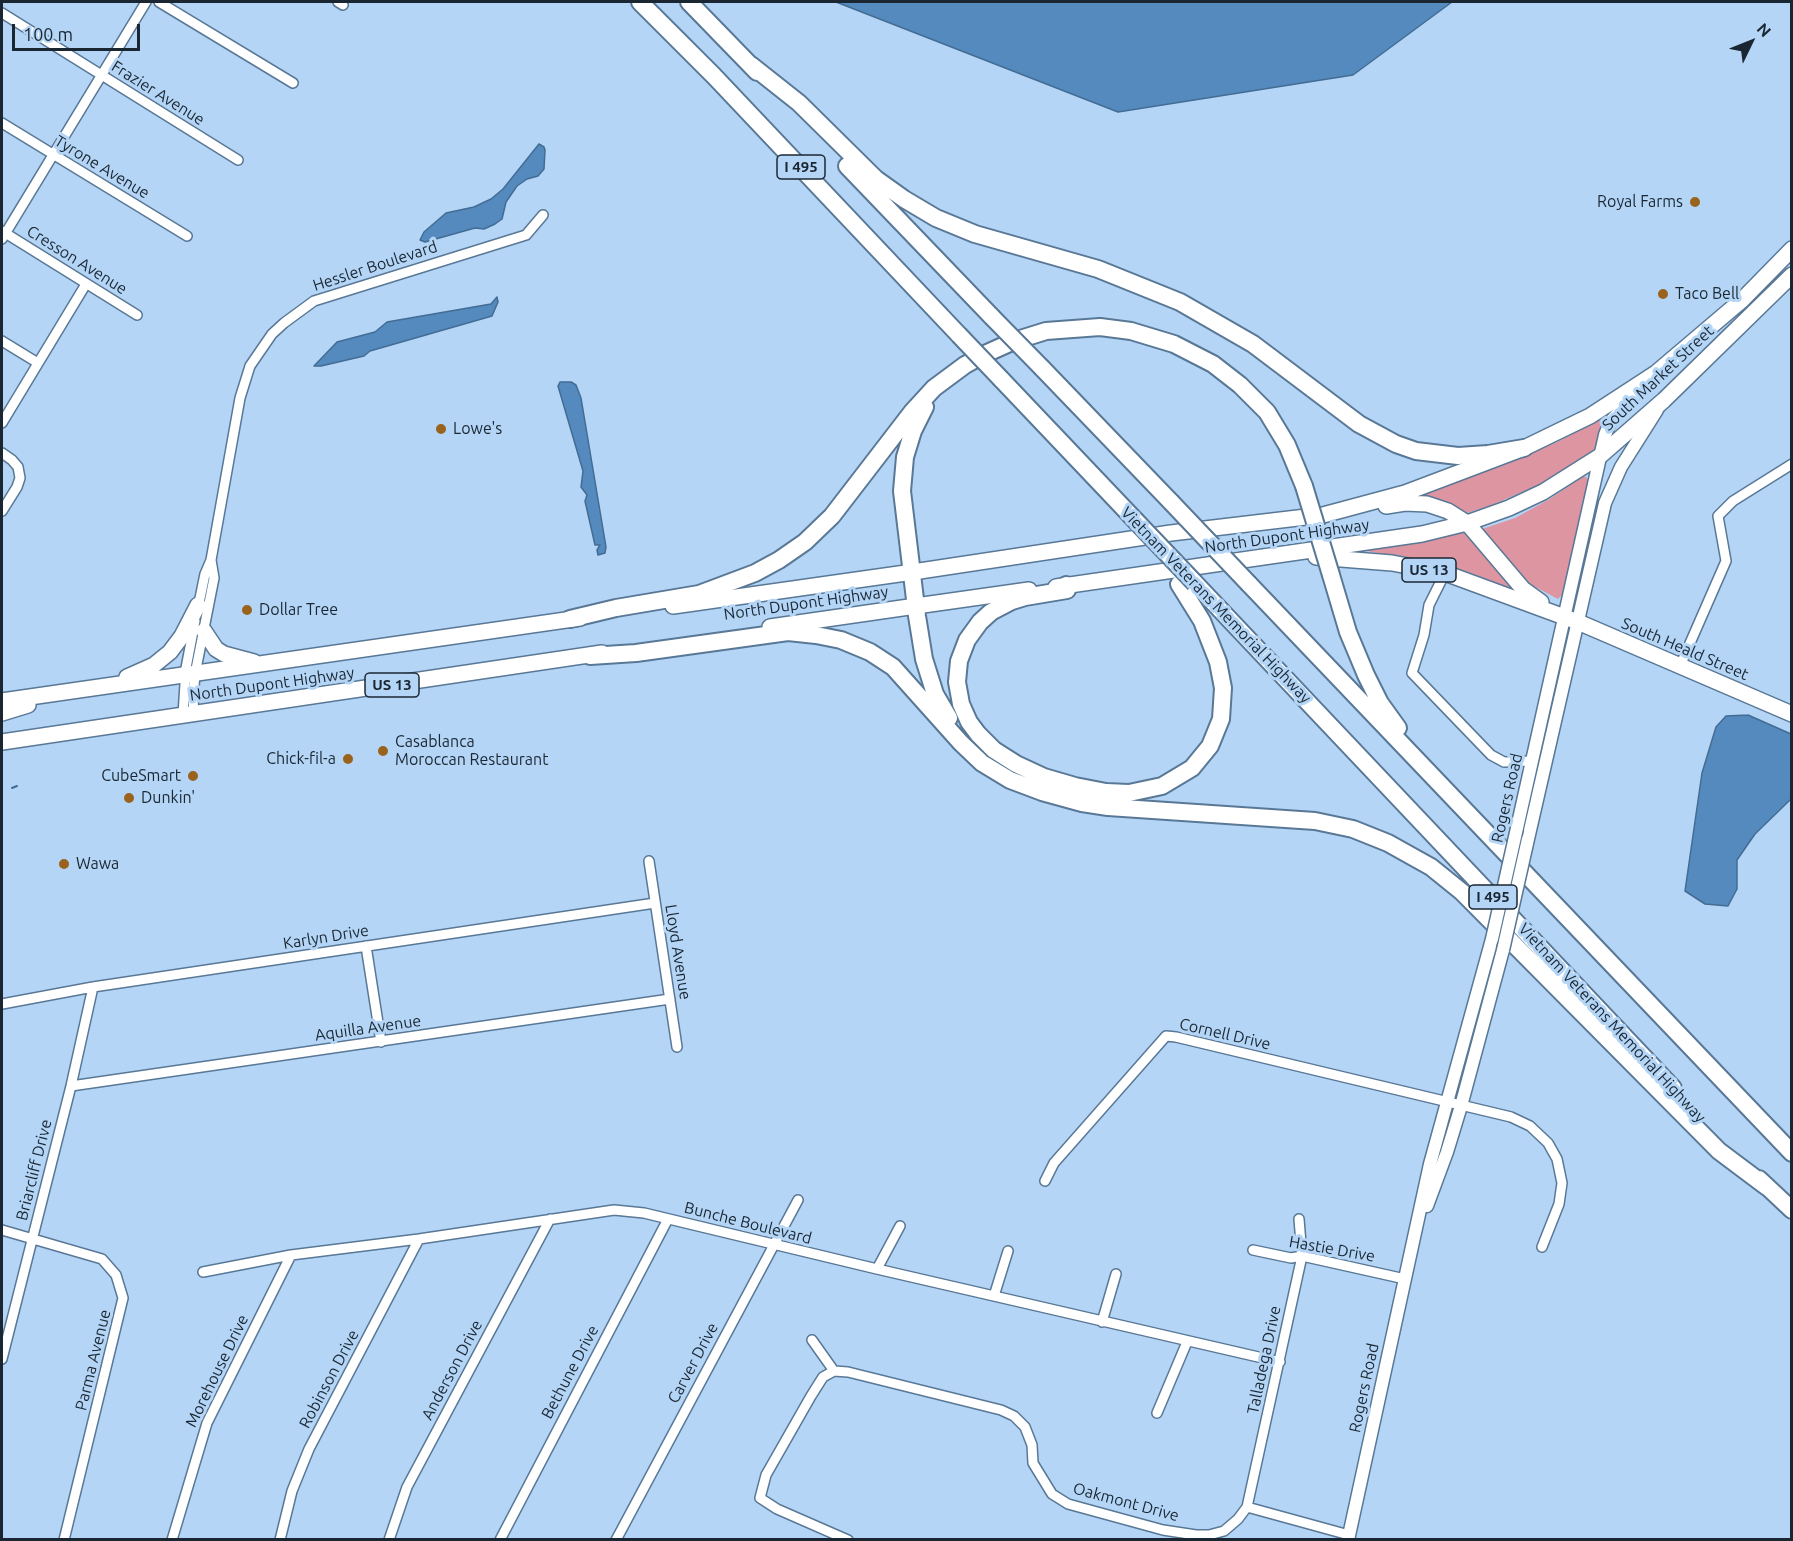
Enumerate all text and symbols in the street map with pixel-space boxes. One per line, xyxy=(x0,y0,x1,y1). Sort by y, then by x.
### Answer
scale bar xyxy=(15,12,142,50)
north arrow xyxy=(1721,12,1781,72)
text: N xyxy=(1754,19,1775,40)
text: 100 m xyxy=(23,24,73,44)
street label: Frazier Avenue xyxy=(108,57,208,129)
street label: Tyrone Avenue xyxy=(51,131,153,203)
road number: I 495 xyxy=(777,155,825,179)
place label: Royal Farms xyxy=(1597,192,1683,212)
marker: Royal Farms xyxy=(1688,195,1702,209)
street label: Cresson Avenue xyxy=(23,221,131,299)
street label: Hessler Boulevard xyxy=(310,237,440,295)
place label: Taco Bell xyxy=(1675,284,1739,304)
marker: Taco Bell xyxy=(1656,287,1670,301)
street label: South Market Street xyxy=(1598,321,1718,435)
place label: Lowe's xyxy=(453,419,502,439)
marker: Lowe's xyxy=(434,422,448,436)
street label: Vietnam Veterans Memorial Highway xyxy=(1117,503,1315,707)
street label: North Dupont Highway xyxy=(1204,515,1370,557)
road number: US 13 xyxy=(1402,558,1456,582)
street label: North Dupont Highway xyxy=(723,582,889,624)
place label: Dollar Tree xyxy=(259,600,338,620)
marker: Dollar Tree xyxy=(240,603,254,617)
street label: South Heald Street xyxy=(1619,614,1751,684)
street label: North Dupont Highway xyxy=(189,663,355,705)
road number: US 13 xyxy=(365,673,419,697)
place label: Casablanca Moroccan Restaurant xyxy=(395,732,549,770)
marker: Casablanca Moroccan Restaurant xyxy=(376,744,390,758)
place label: Chick-fil-a xyxy=(266,749,336,769)
marker: Chick-fil-a xyxy=(341,752,355,766)
street label: Rogers Road xyxy=(1487,752,1527,844)
place label: CubeSmart xyxy=(101,766,181,786)
marker: CubeSmart xyxy=(186,769,200,783)
place label: Dunkin' xyxy=(141,788,195,808)
marker: Dunkin' xyxy=(122,791,136,805)
place label: Wawa xyxy=(76,854,119,874)
marker: Wawa xyxy=(57,857,71,871)
road number: I 495 xyxy=(1469,885,1517,909)
street label: Lloyd Avenue xyxy=(661,903,695,1001)
street label: Vietnam Veterans Memorial Highway xyxy=(1514,919,1710,1127)
street label: Karlyn Drive xyxy=(282,921,370,953)
street label: Aquilla Avenue xyxy=(314,1011,422,1045)
street label: Cornell Drive xyxy=(1178,1014,1272,1054)
street label: Briarcliff Drive xyxy=(12,1117,56,1223)
street label: Bunche Boulevard xyxy=(682,1198,814,1248)
street label: Hastie Drive xyxy=(1288,1232,1376,1266)
street label: Talladega Drive xyxy=(1243,1304,1285,1416)
street label: Parma Avenue xyxy=(71,1308,115,1412)
street label: Morehouse Drive xyxy=(181,1311,253,1431)
street label: Anderson Drive xyxy=(418,1317,486,1423)
street label: Carver Drive xyxy=(664,1319,722,1407)
street label: Bethune Drive xyxy=(537,1322,603,1422)
street label: Robinson Drive xyxy=(295,1327,363,1431)
street label: Rogers Road xyxy=(1345,1342,1383,1434)
street label: Oakmont Drive xyxy=(1071,1479,1181,1525)

